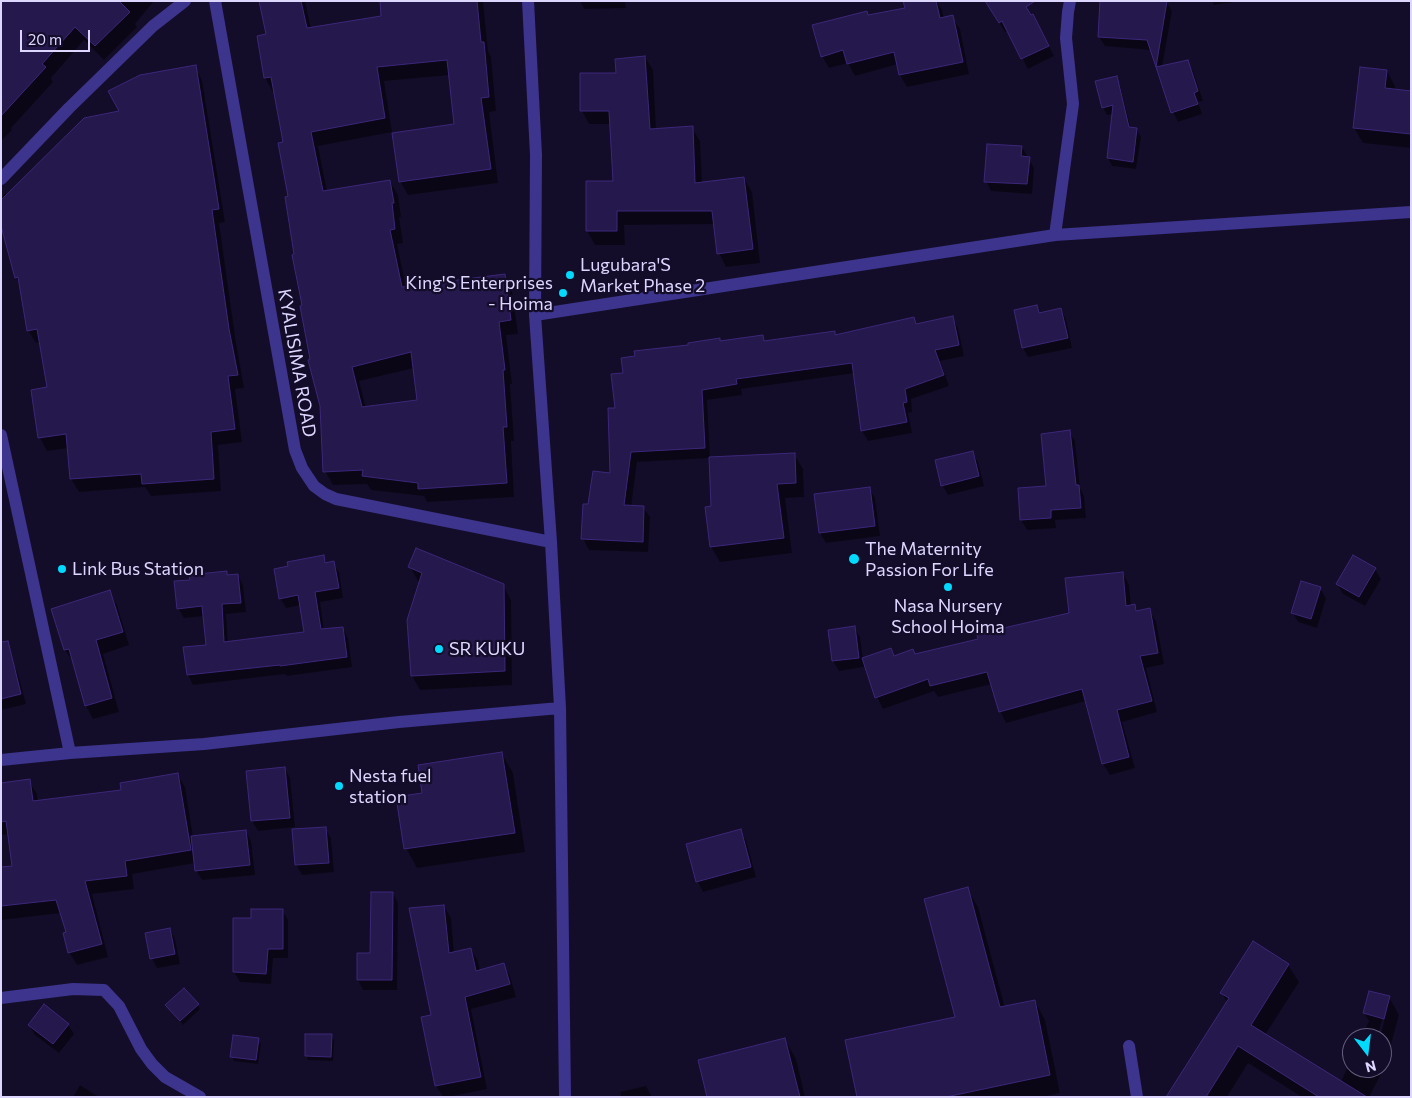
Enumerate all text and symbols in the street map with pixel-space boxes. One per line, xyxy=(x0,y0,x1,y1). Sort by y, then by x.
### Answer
scale bar xyxy=(22,20,92,52)
text: 20 m xyxy=(28,30,62,48)
place label: Lugubara'S Market Phase 2 xyxy=(580,254,705,296)
marker: Lugubara'S Market Phase 2 xyxy=(564,269,576,281)
place label: King'S Enterprises - Hoima xyxy=(405,272,553,314)
street label: KYALISIMA ROAD xyxy=(273,287,321,439)
marker: King'S Enterprises - Hoima xyxy=(557,287,569,299)
place label: The Maternity Passion For Life xyxy=(865,538,994,580)
marker: The Maternity Passion For Life xyxy=(847,552,861,566)
place label: Link Bus Station xyxy=(72,558,204,580)
marker: Link Bus Station xyxy=(56,563,68,575)
marker: Nasa Nursery School Hoima xyxy=(942,581,954,593)
place label: Nasa Nursery School Hoima xyxy=(891,595,1005,638)
place label: SR KUKU xyxy=(449,638,526,660)
marker: SR KUKU xyxy=(433,643,445,655)
place label: Nesta fuel station xyxy=(349,765,432,808)
marker: Nesta fuel station xyxy=(333,780,345,792)
north arrow xyxy=(1342,1028,1392,1078)
text: N xyxy=(1363,1057,1378,1077)

